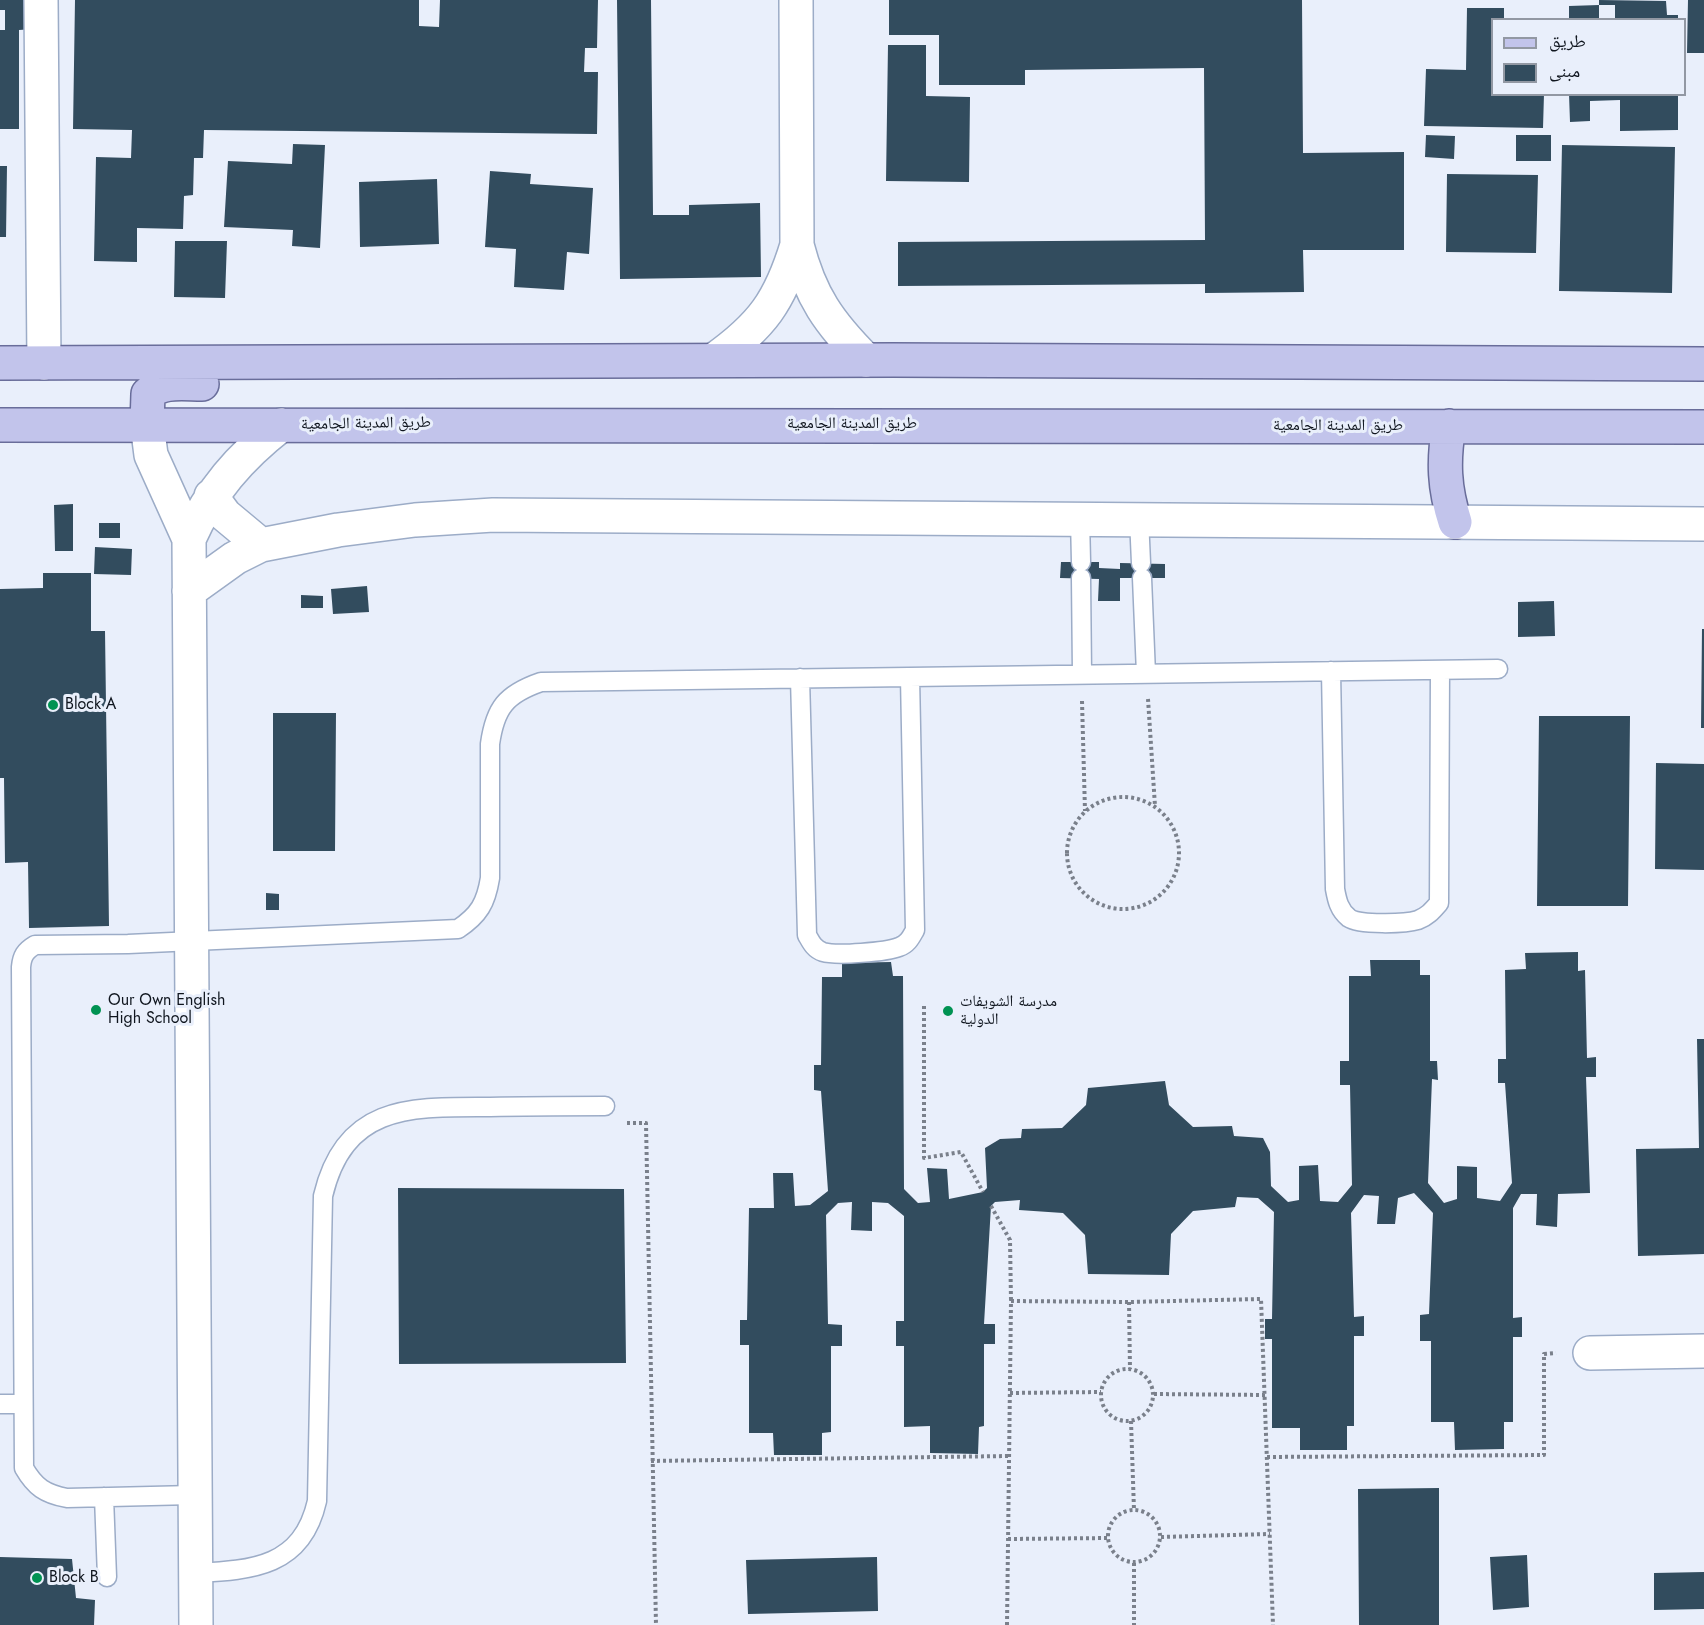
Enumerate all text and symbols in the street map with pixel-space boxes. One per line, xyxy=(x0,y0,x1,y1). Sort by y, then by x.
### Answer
legend xyxy=(1491,18,1686,96)
text: طريق xyxy=(1549,28,1586,54)
text: مبنى xyxy=(1549,58,1580,84)
street label: طريق المدينة الجامعية xyxy=(301,413,431,435)
street label: طريق المدينة الجامعية xyxy=(787,414,917,434)
street label: طريق المدينة الجامعية xyxy=(1273,416,1403,436)
place label: Block A xyxy=(65,695,116,715)
marker: Block A xyxy=(46,698,60,712)
place label: Our Own English High School xyxy=(108,991,225,1029)
place label: مدرسة الشويفات الدولية xyxy=(960,992,1057,1030)
marker: Our Own English High School xyxy=(89,1003,103,1017)
marker: مدرسة الشويفات الدولية xyxy=(941,1004,955,1018)
place label: Block B xyxy=(49,1568,99,1588)
marker: Block B xyxy=(30,1571,44,1585)

